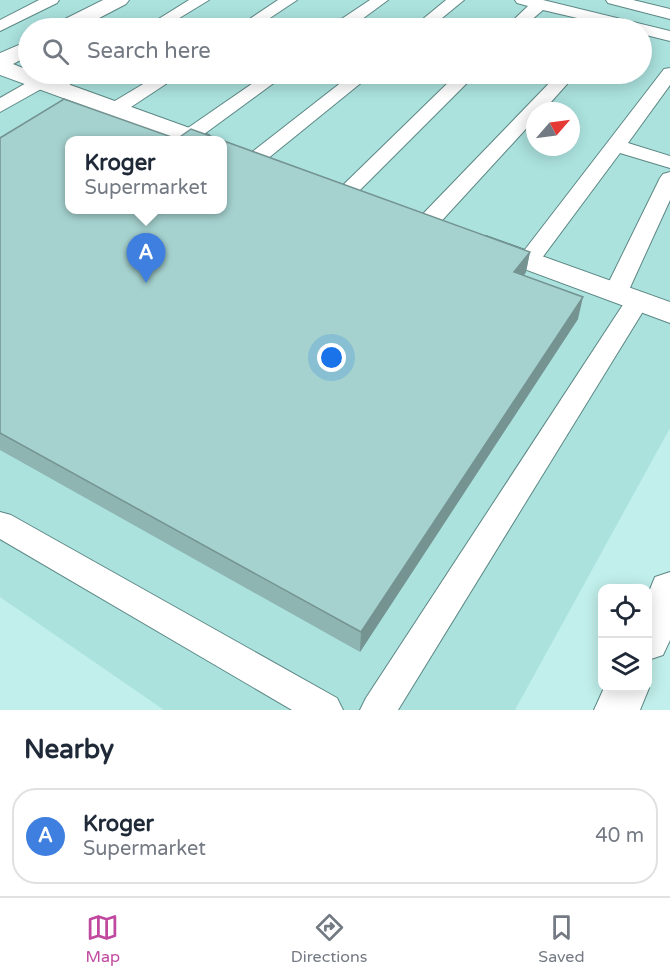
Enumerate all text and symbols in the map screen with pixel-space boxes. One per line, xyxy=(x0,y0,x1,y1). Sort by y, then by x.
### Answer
search box xyxy=(18,18,652,84)
icon: search xyxy=(39,35,72,68)
text: Search here xyxy=(87,38,211,64)
north arrow xyxy=(526,102,580,156)
popup xyxy=(65,136,227,214)
text: Kroger xyxy=(85,150,156,176)
text: Supermarket xyxy=(85,176,207,200)
pin: A xyxy=(126,234,166,283)
your location xyxy=(317,343,346,372)
map controls xyxy=(598,584,652,692)
button: locate xyxy=(598,584,652,638)
button: layers xyxy=(598,638,652,692)
text: Nearby xyxy=(24,734,114,765)
text: Kroger xyxy=(83,811,154,837)
text: A xyxy=(38,824,53,848)
text: 40 m xyxy=(595,824,644,848)
text: Supermarket xyxy=(83,837,206,861)
tab: Map xyxy=(85,911,120,967)
tab: Directions xyxy=(291,911,367,967)
tab: Saved xyxy=(538,911,585,967)

